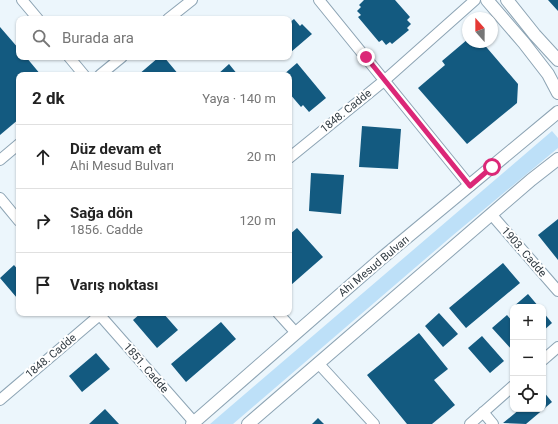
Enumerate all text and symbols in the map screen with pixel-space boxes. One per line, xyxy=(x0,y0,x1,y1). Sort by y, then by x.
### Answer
north arrow xyxy=(462,12,498,48)
search box xyxy=(16,16,292,60)
icon: search xyxy=(30,27,52,49)
text: Burada ara xyxy=(62,29,134,47)
route end xyxy=(357,48,375,66)
street label: 1848. Cadde xyxy=(318,86,374,135)
text: 2 dk xyxy=(32,88,65,108)
text: Yaya · 140 m xyxy=(202,91,276,106)
text: Düz devam et xyxy=(70,140,161,158)
icon: ahead xyxy=(32,146,54,168)
text: 20 m xyxy=(247,149,276,164)
text: Ahi Mesud Bulvarı xyxy=(70,158,174,173)
route start xyxy=(483,158,501,176)
text: Sağa dön xyxy=(70,204,133,222)
icon: right xyxy=(32,210,54,232)
text: 120 m xyxy=(239,213,276,228)
text: 1856. Cadde xyxy=(70,222,143,237)
street label: 1903. Cadde xyxy=(499,224,549,280)
street label: Ahi Mesud Bulvarı xyxy=(336,233,412,299)
icon: arrive xyxy=(32,274,54,296)
text: Varış noktası xyxy=(70,276,158,294)
map controls xyxy=(510,304,546,412)
button: + xyxy=(510,304,546,340)
street label: 1848. Cadde xyxy=(23,331,79,381)
street label: 1851. Cadde xyxy=(121,340,171,396)
button: − xyxy=(510,340,546,376)
button: locate xyxy=(510,376,546,412)

